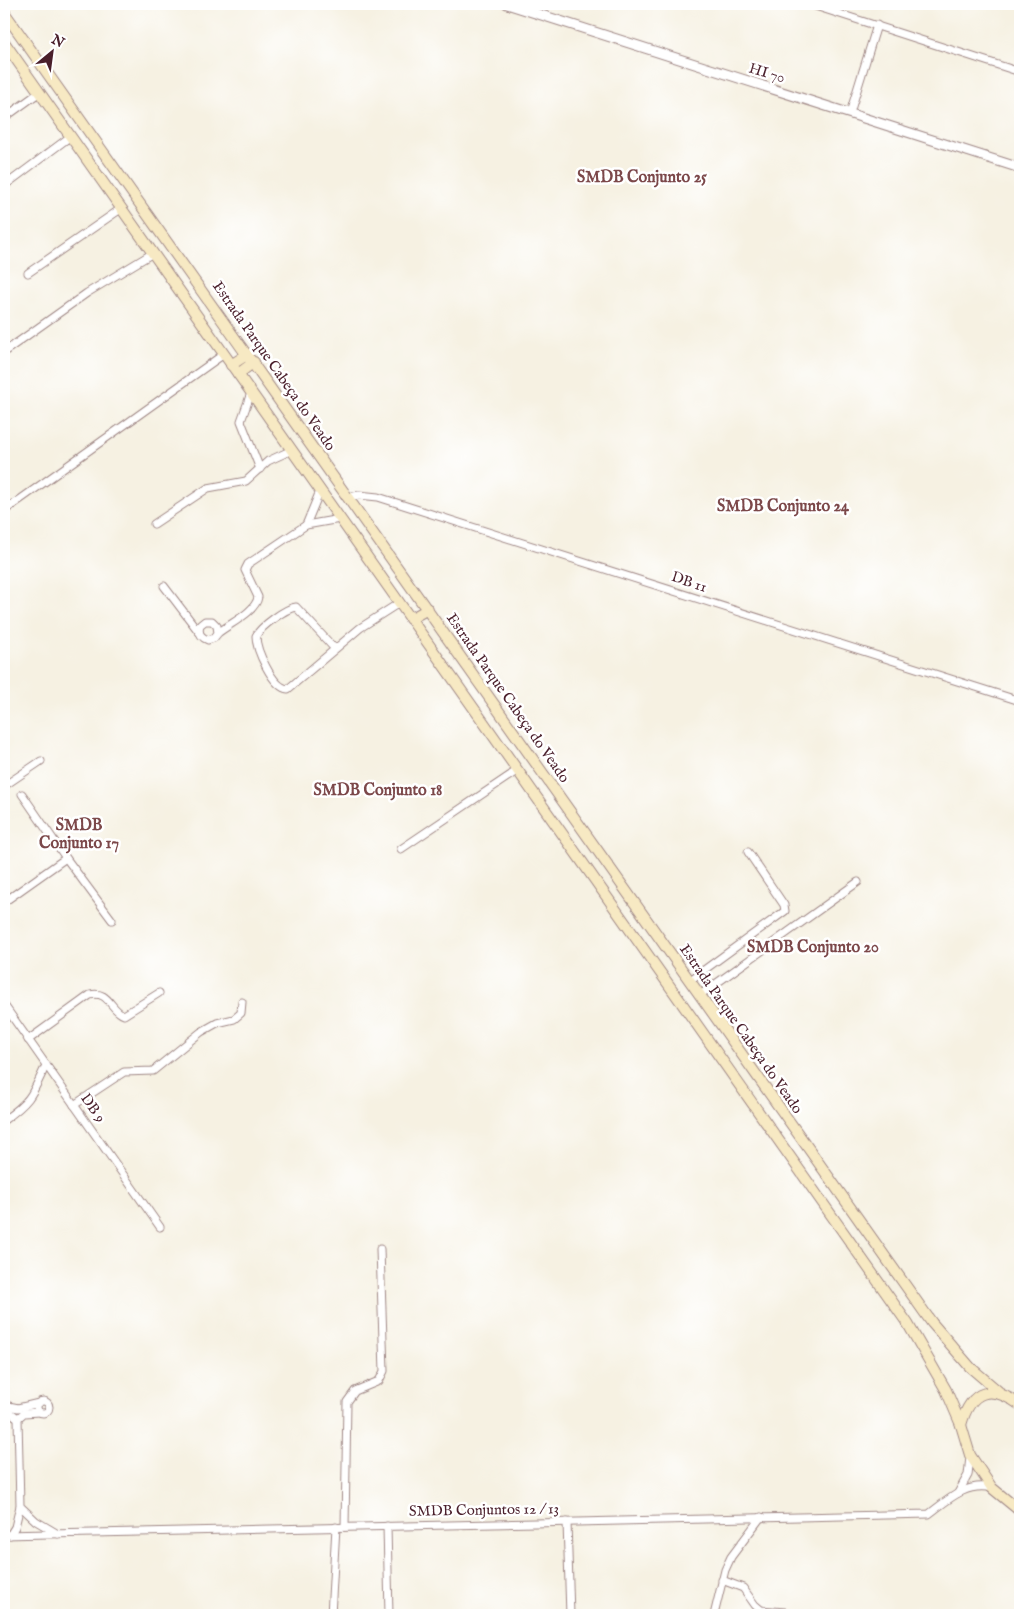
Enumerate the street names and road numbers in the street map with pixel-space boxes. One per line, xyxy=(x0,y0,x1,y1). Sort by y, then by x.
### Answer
street label: HI 70 xyxy=(747,59,787,87)
street label: Estrada Parque Cabeça do Veado xyxy=(208,278,340,454)
street label: DB 11 xyxy=(669,567,709,597)
street label: Estrada Parque Cabeça do Veado xyxy=(442,610,574,786)
street label: Estrada Parque Cabeça do Veado xyxy=(675,941,807,1117)
street label: DB 9 xyxy=(76,1090,110,1126)
street label: SMDB Conjuntos 12 / 13 xyxy=(409,1499,559,1521)

